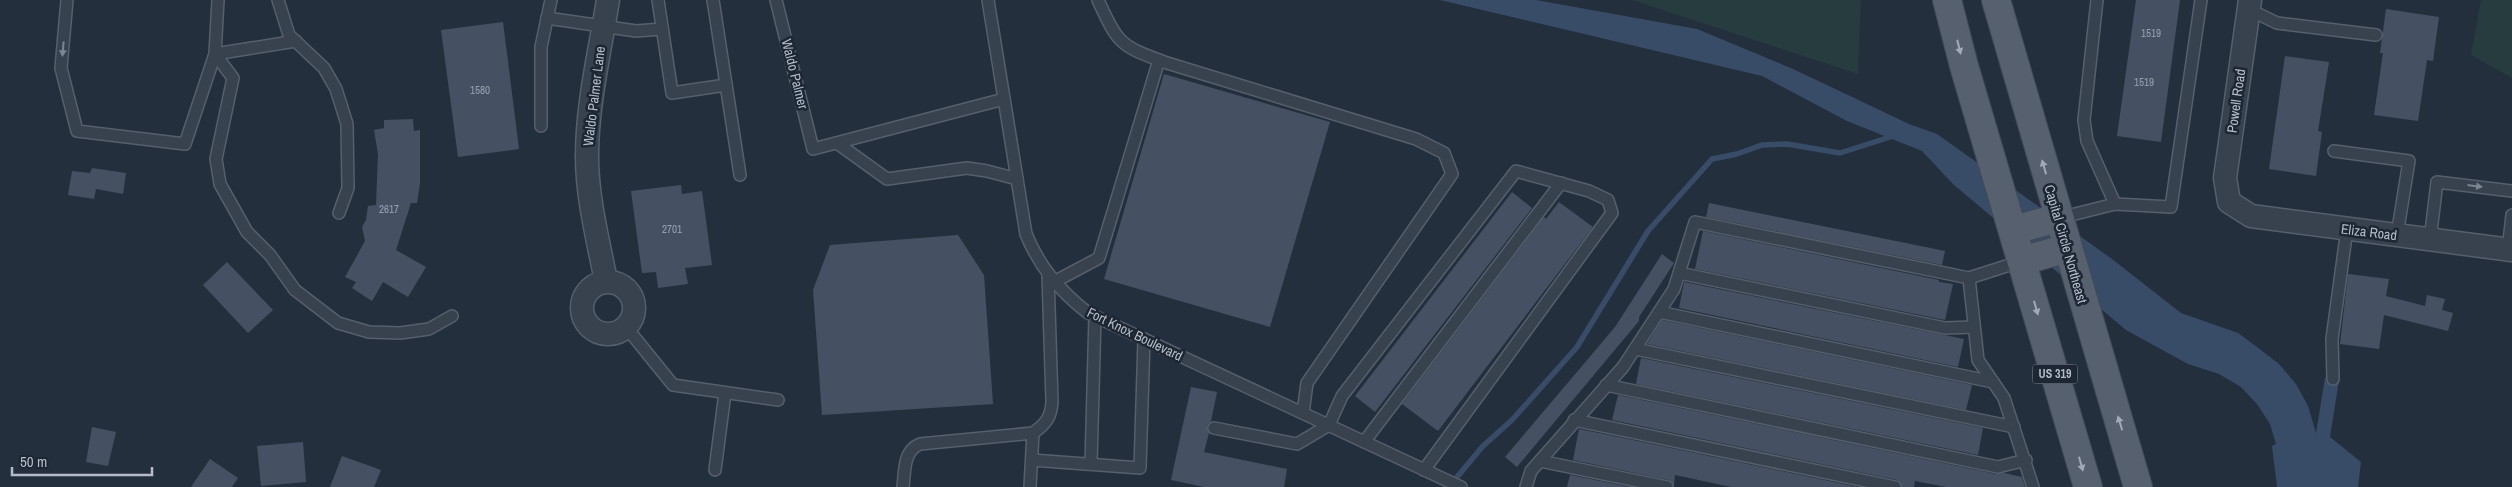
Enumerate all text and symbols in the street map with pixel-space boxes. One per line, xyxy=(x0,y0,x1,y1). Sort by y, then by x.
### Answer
house number: 1519 xyxy=(2141,26,2161,40)
street label: Waldo Palmer xyxy=(778,37,812,111)
one-way arrow xyxy=(1955,40,1963,55)
one-way arrow xyxy=(58,41,66,57)
street label: Waldo Palmer Lane xyxy=(579,45,609,147)
street label: Powell Road xyxy=(2223,68,2249,134)
house number: 1519 xyxy=(2134,75,2154,89)
house number: 1580 xyxy=(470,83,490,97)
one-way arrow xyxy=(2039,159,2047,174)
one-way arrow xyxy=(2467,182,2483,190)
street label: Capital Circle Northeast xyxy=(2040,183,2092,305)
house number: 2617 xyxy=(379,202,399,216)
street label: Eliza Road xyxy=(2340,220,2398,244)
house number: 2701 xyxy=(662,222,682,236)
one-way arrow xyxy=(2032,301,2040,316)
street label: Fort Knox Boulevard xyxy=(1084,303,1186,365)
road number: US 319 xyxy=(2032,364,2078,384)
one-way arrow xyxy=(2116,416,2124,431)
scale bar xyxy=(12,444,152,476)
text: 50 m xyxy=(20,451,47,472)
one-way arrow xyxy=(2078,457,2086,472)

